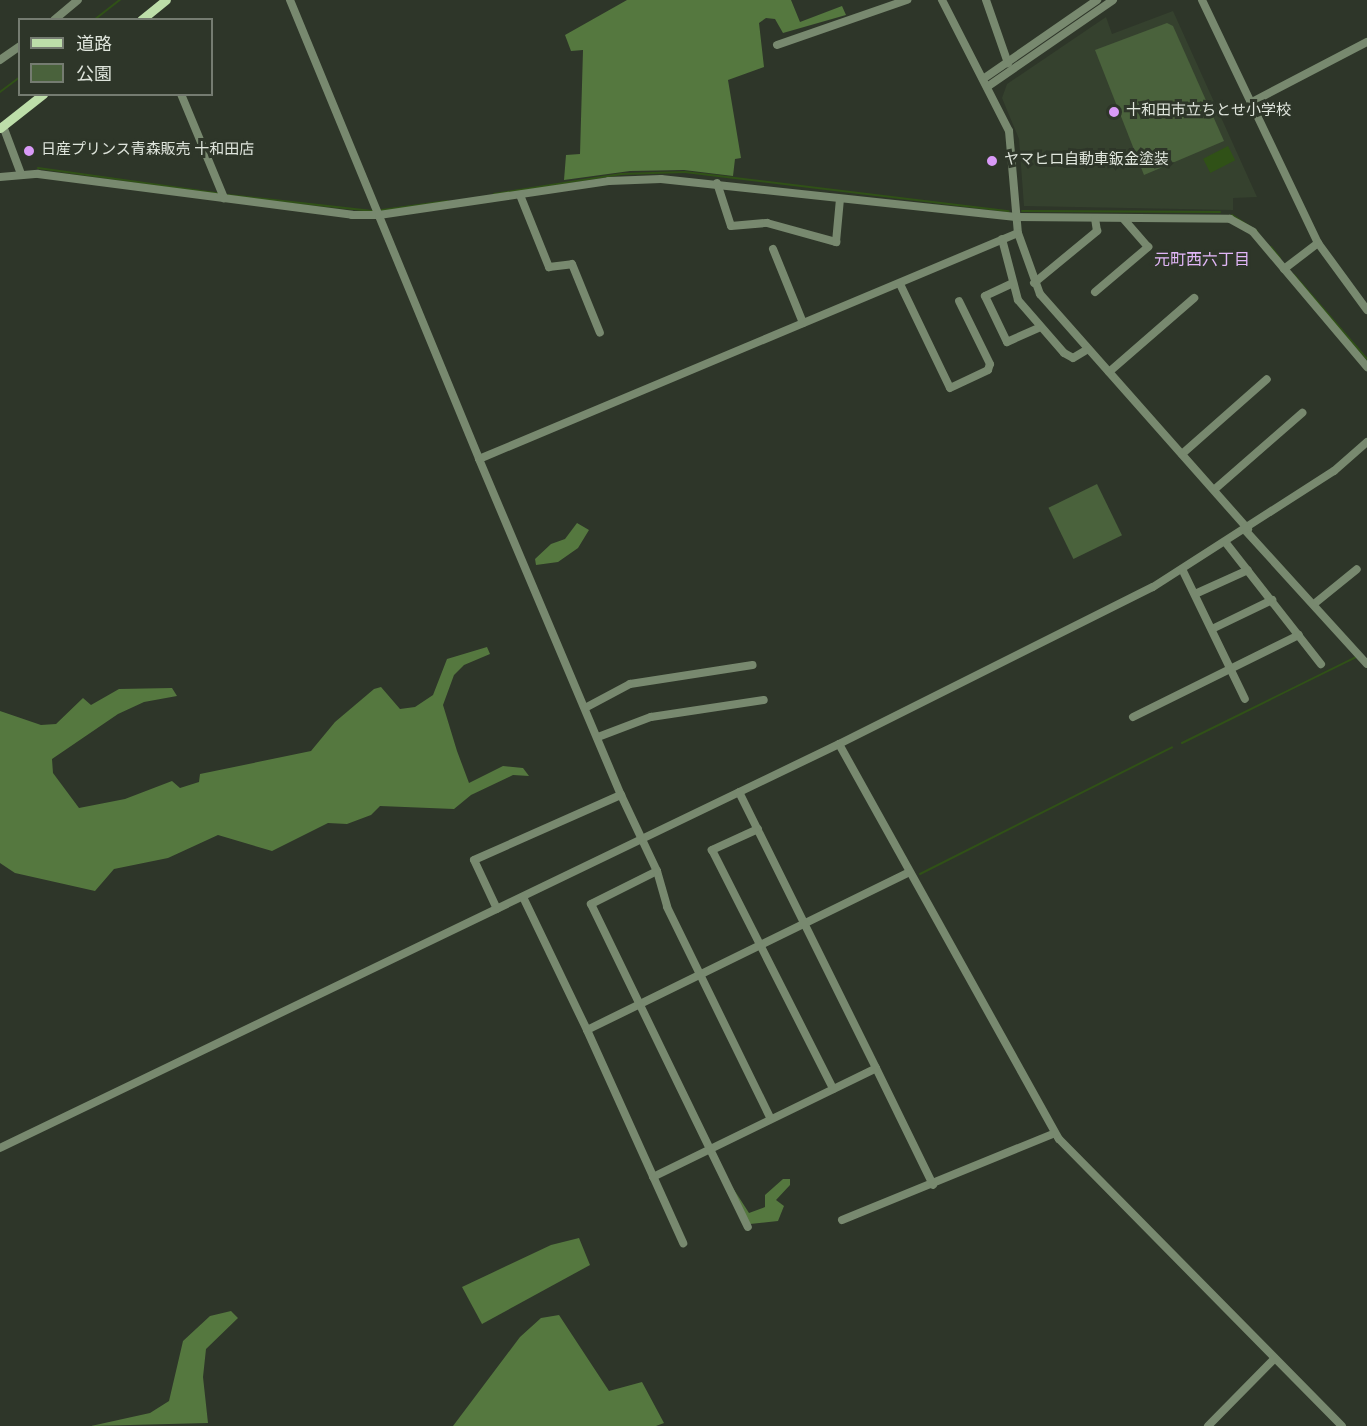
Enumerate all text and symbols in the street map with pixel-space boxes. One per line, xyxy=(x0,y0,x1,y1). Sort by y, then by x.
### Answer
legend xyxy=(18,18,213,96)
text: 道路 xyxy=(76,34,112,57)
text: 公園 xyxy=(76,64,112,87)
place label: 十和田市立ちとせ小学校 xyxy=(1126,103,1291,121)
marker: 十和田市立ちとせ小学校 xyxy=(1107,105,1121,119)
place label: 日産プリンス青森販売 十和田店 xyxy=(41,142,255,160)
marker: 日産プリンス青森販売 十和田店 xyxy=(22,144,36,158)
place label: ヤマヒロ自動車鈑金塗装 xyxy=(1004,152,1169,170)
marker: ヤマヒロ自動車鈑金塗装 xyxy=(985,154,999,168)
district label: 元町西六丁目 xyxy=(1154,251,1250,271)

